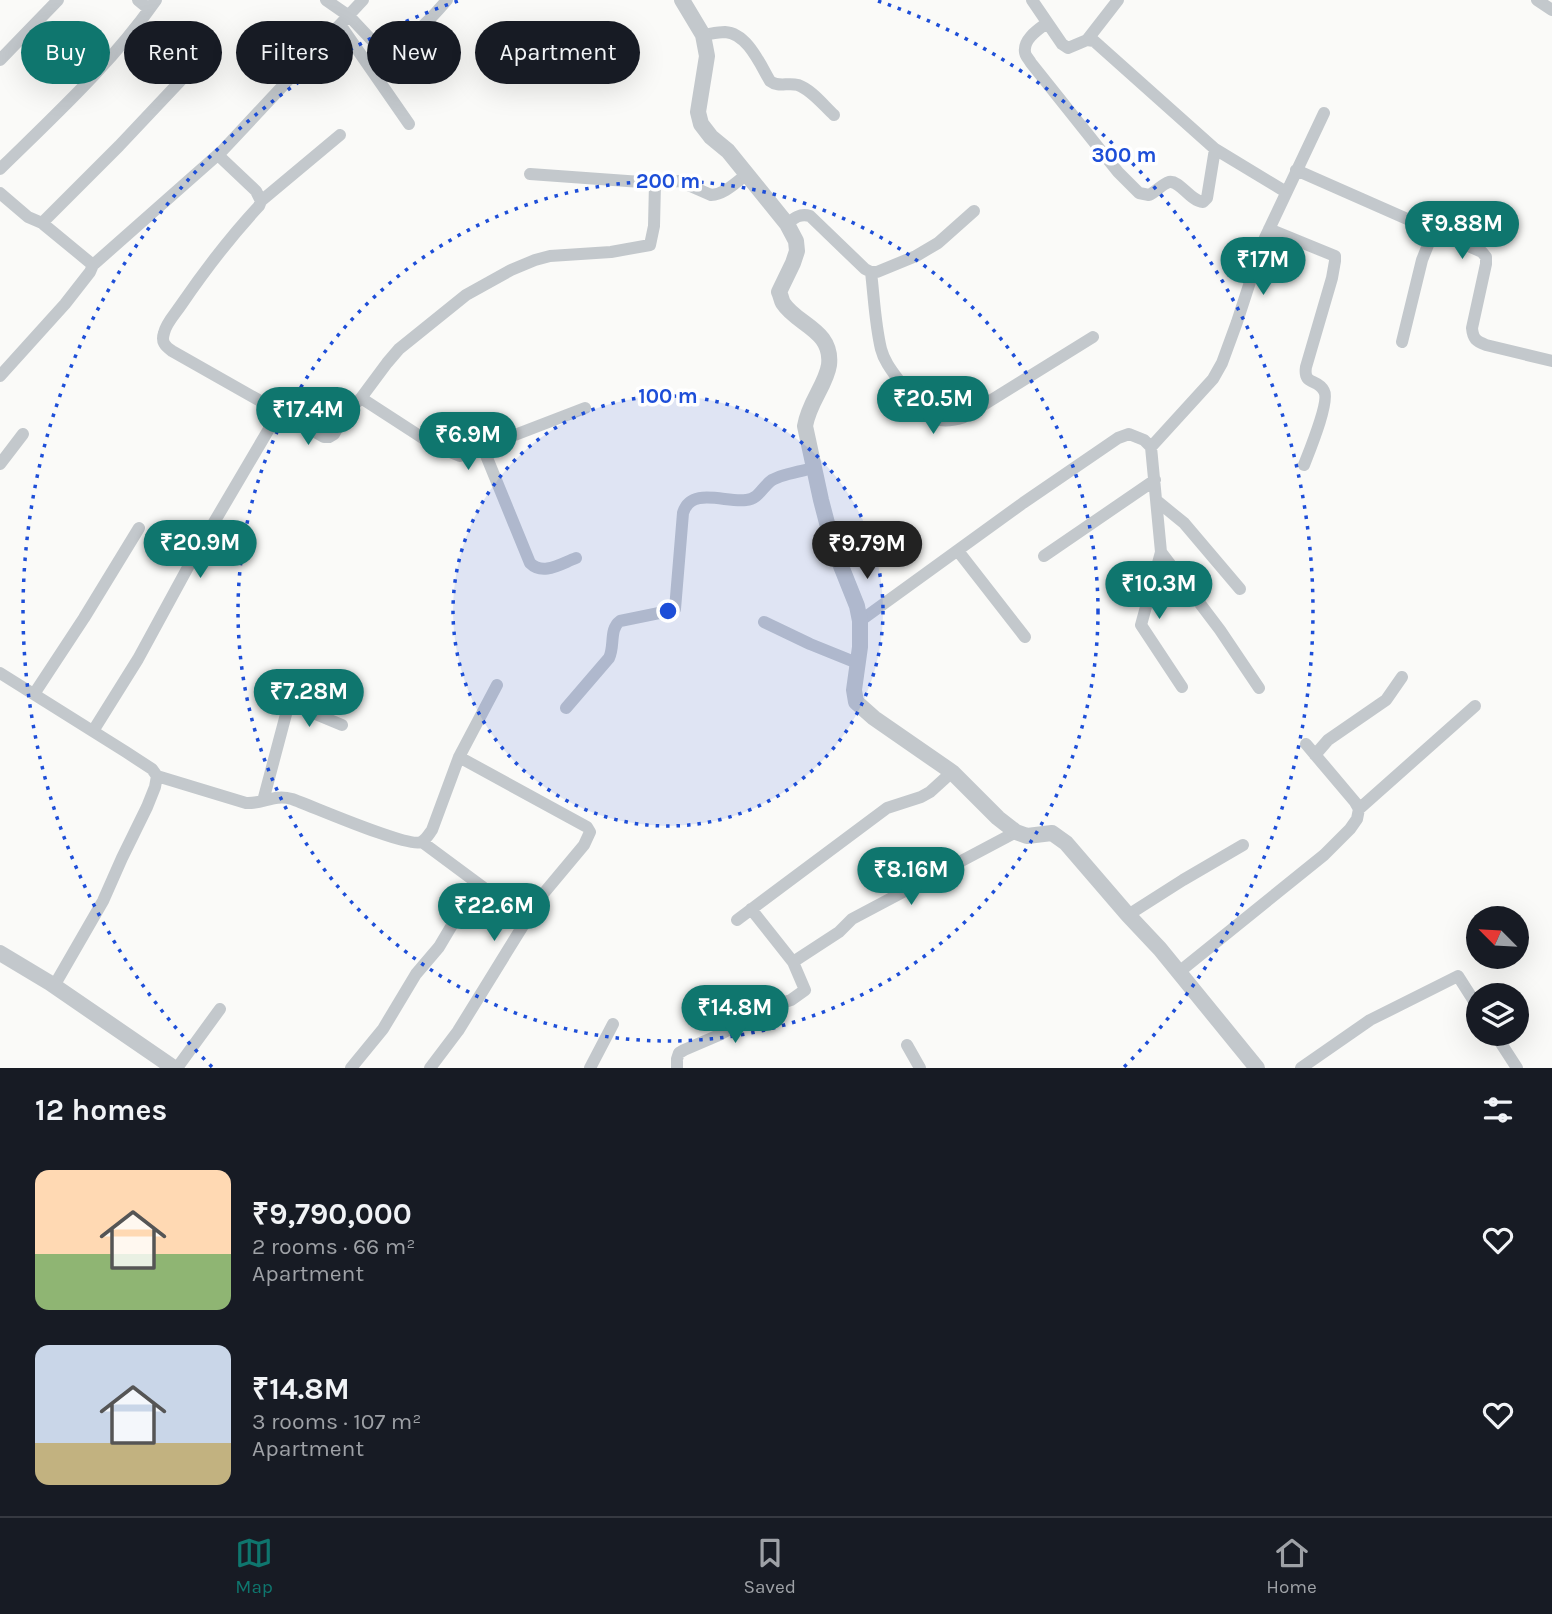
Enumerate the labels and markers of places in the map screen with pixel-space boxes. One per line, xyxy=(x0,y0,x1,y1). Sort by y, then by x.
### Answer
pin: ₹9.88M xyxy=(1405,202,1519,261)
pin: ₹17M xyxy=(1222,238,1304,297)
pin: ₹20.5M xyxy=(876,376,990,436)
pin: ₹17.4M xyxy=(251,388,365,447)
pin: ₹6.9M xyxy=(419,412,517,472)
pin: ₹20.9M xyxy=(143,520,257,580)
pin: ₹9.79M xyxy=(810,522,924,581)
pin: ₹10.3M xyxy=(1102,562,1216,621)
centre of rings xyxy=(656,599,680,623)
pin: ₹7.28M xyxy=(252,670,366,729)
pin: ₹8.16M xyxy=(854,848,968,907)
pin: ₹22.6M xyxy=(437,884,551,943)
pin: ₹14.8M xyxy=(678,986,792,1045)

